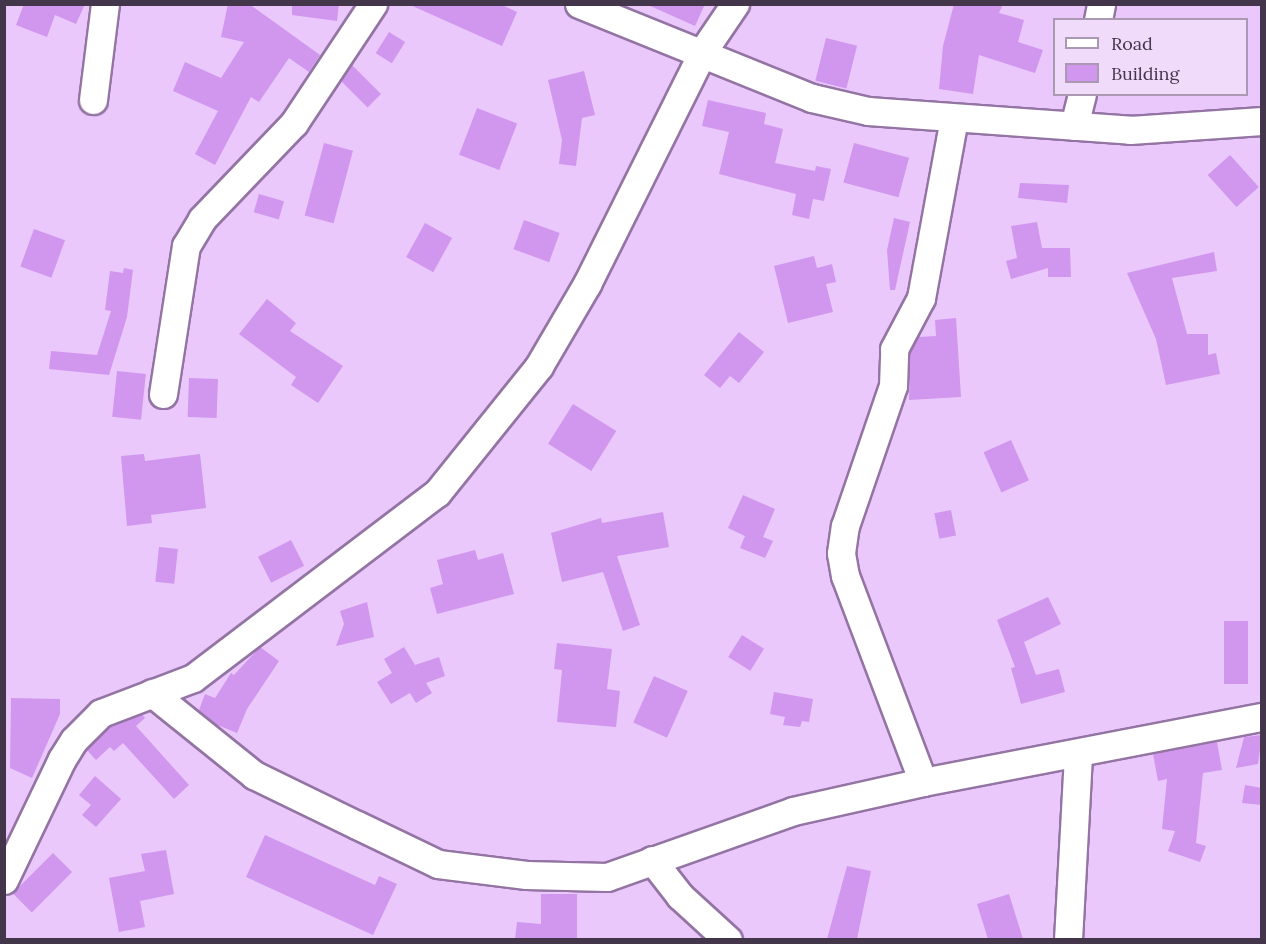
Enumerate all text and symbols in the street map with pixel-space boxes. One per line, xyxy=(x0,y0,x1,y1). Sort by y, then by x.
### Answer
legend xyxy=(1053,18,1248,96)
text: Road xyxy=(1111,32,1153,55)
text: Building xyxy=(1111,62,1179,85)

